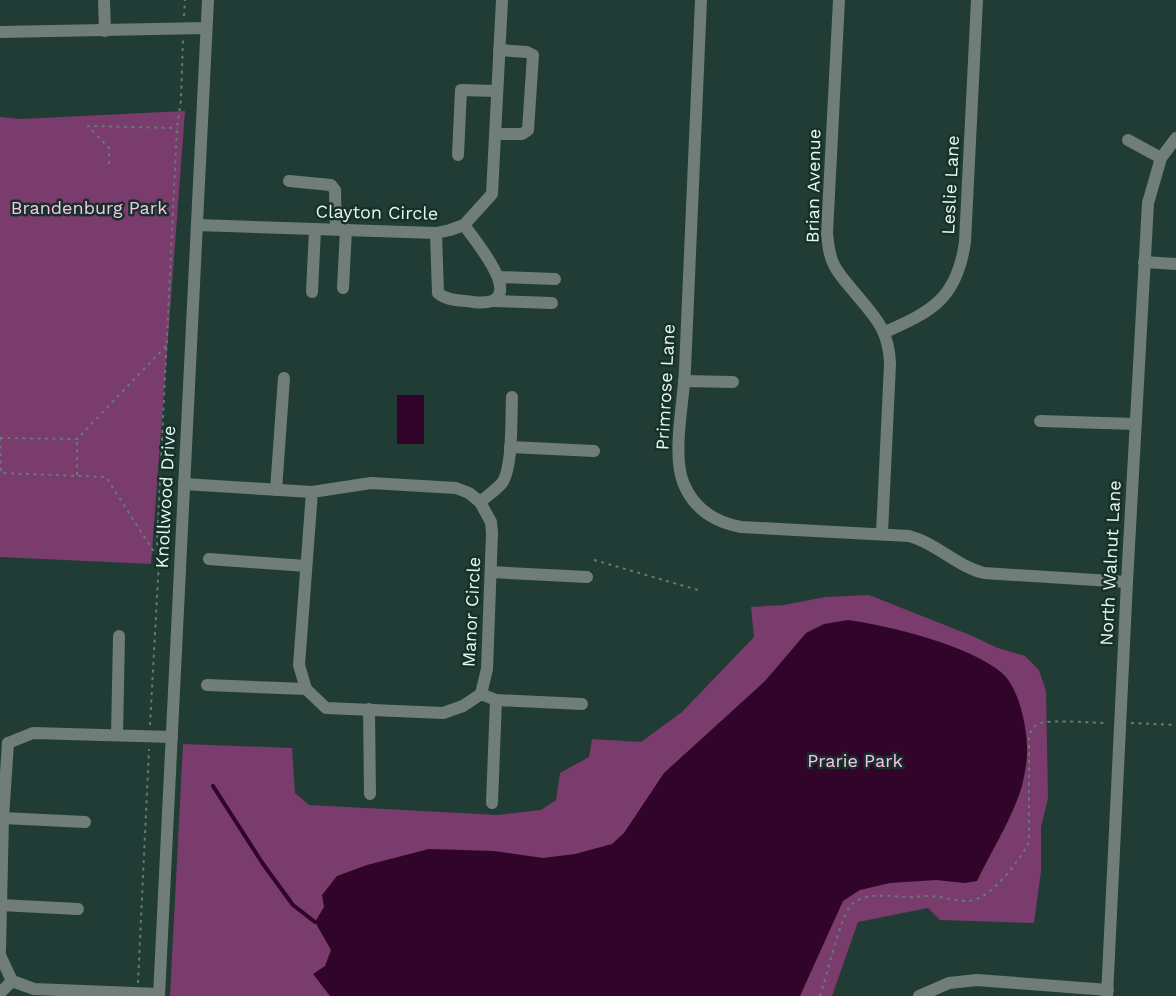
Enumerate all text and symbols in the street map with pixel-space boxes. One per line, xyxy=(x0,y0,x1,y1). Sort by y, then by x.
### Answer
street label: Brian Avenue xyxy=(802,129,824,243)
street label: Leslie Lane xyxy=(937,135,963,235)
park label: Brandenburg Park xyxy=(11,197,167,218)
street label: Clayton Circle xyxy=(316,200,438,224)
street label: Primrose Lane xyxy=(651,323,679,451)
street label: Knollwood Drive xyxy=(151,425,179,569)
street label: North Walnut Lane xyxy=(1095,480,1125,646)
street label: Manor Circle xyxy=(458,556,484,668)
park label: Prarie Park xyxy=(807,750,903,771)

